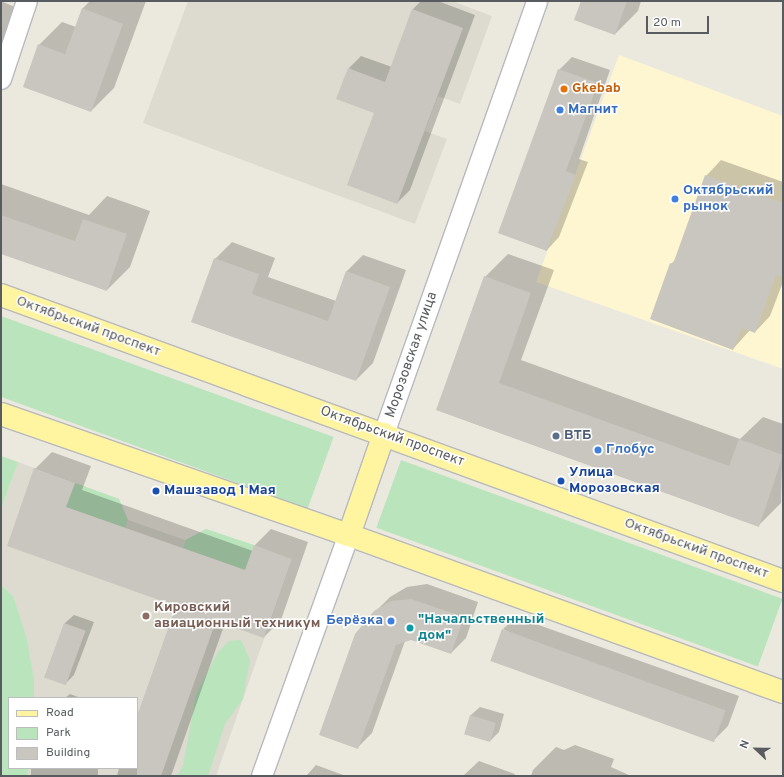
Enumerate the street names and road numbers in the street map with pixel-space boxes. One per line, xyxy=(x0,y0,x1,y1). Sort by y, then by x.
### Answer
street label: Морозовская улица xyxy=(383,290,441,420)
street label: Октябрьский проспект xyxy=(14,293,162,361)
street label: Октябрьский проспект xyxy=(318,403,466,471)
street label: Октябрьский проспект xyxy=(622,515,770,583)

